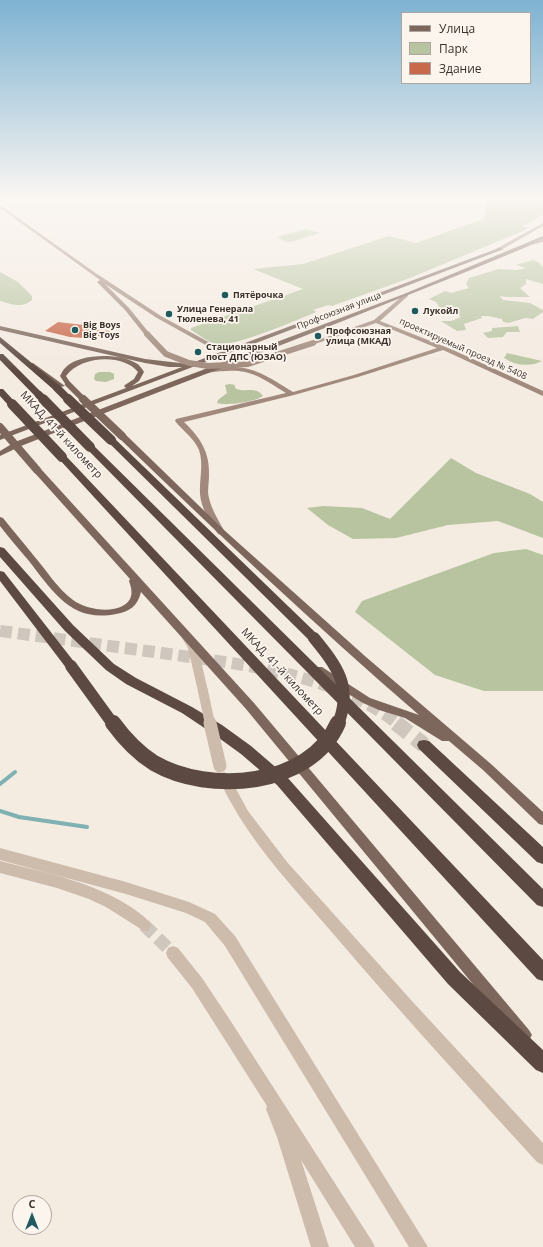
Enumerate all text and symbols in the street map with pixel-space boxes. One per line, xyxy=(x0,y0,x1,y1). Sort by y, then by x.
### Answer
legend xyxy=(401,12,531,84)
text: Улица xyxy=(439,20,475,37)
text: Парк xyxy=(439,40,468,57)
text: Здание xyxy=(439,60,482,77)
marker: Пятёрочка xyxy=(220,290,230,300)
place label: Пятёрочка xyxy=(233,290,284,300)
street label: Профсоюзная улица xyxy=(295,290,383,332)
place label: Улица Генерала Тюленева, 41 xyxy=(177,304,253,325)
marker: Лукойл xyxy=(410,306,420,316)
place label: Лукойл xyxy=(423,306,458,316)
marker: Улица Генерала Тюленева, 41 xyxy=(164,309,174,319)
street label: проектируемый проезд № 5408 xyxy=(398,316,528,382)
place label: Big Boys Big Toys xyxy=(83,320,120,341)
marker: Big Boys Big Toys xyxy=(70,325,80,335)
place label: Профсоюзная улица (МКАД) xyxy=(326,326,391,347)
marker: Профсоюзная улица (МКАД) xyxy=(313,331,323,341)
place label: Стационарный пост ДПС (ЮЗАО) xyxy=(206,342,286,363)
marker: Стационарный пост ДПС (ЮЗАО) xyxy=(193,347,203,357)
street label: МКАД, 41-й километр xyxy=(17,389,105,481)
street label: МКАД, 41-й километр xyxy=(238,626,326,718)
north arrow xyxy=(12,1195,52,1235)
text: С xyxy=(28,1196,36,1211)

